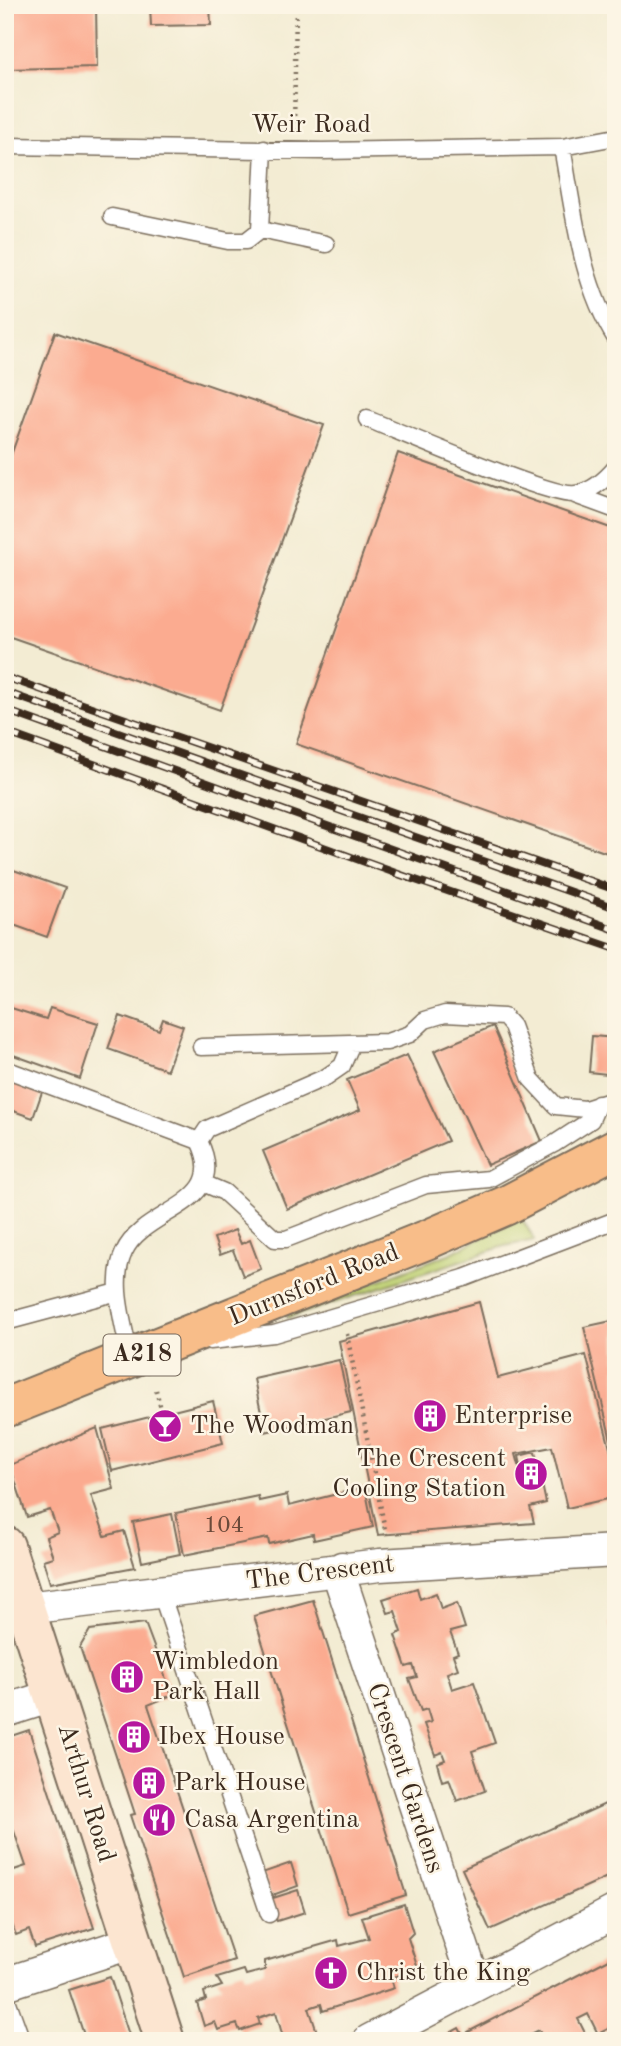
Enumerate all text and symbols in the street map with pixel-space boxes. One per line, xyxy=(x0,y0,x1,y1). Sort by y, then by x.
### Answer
street label: Weir Road xyxy=(251,112,371,138)
street label: Durnsford Road xyxy=(225,1239,403,1331)
road number: A218 xyxy=(104,1335,180,1376)
building icon: Enterprise xyxy=(411,1397,449,1435)
place label: Enterprise xyxy=(454,1403,572,1429)
bar icon: The Woodman xyxy=(146,1407,184,1445)
place label: The Woodman xyxy=(190,1413,354,1439)
place label: The Crescent Cooling Station xyxy=(332,1446,506,1502)
building icon: The Crescent Cooling Station xyxy=(512,1455,550,1493)
house number: 104 xyxy=(204,1514,244,1537)
street label: The Crescent xyxy=(244,1551,396,1595)
place label: Wimbledon Park Hall xyxy=(152,1649,279,1705)
building icon: Wimbledon Park Hall xyxy=(108,1658,146,1696)
street label: Crescent Gardens xyxy=(362,1680,448,1876)
building icon: Ibex House xyxy=(115,1718,153,1756)
street label: Arthur Road xyxy=(53,1721,119,1865)
place label: Ibex House xyxy=(158,1724,285,1750)
building icon: Park House xyxy=(130,1764,168,1802)
place label: Park House xyxy=(174,1770,305,1796)
restaurant icon: Casa Argentina xyxy=(140,1801,178,1839)
place label: Casa Argentina xyxy=(184,1807,359,1833)
church icon: Christ the King xyxy=(312,1954,350,1992)
place label: Christ the King xyxy=(356,1960,530,1986)

